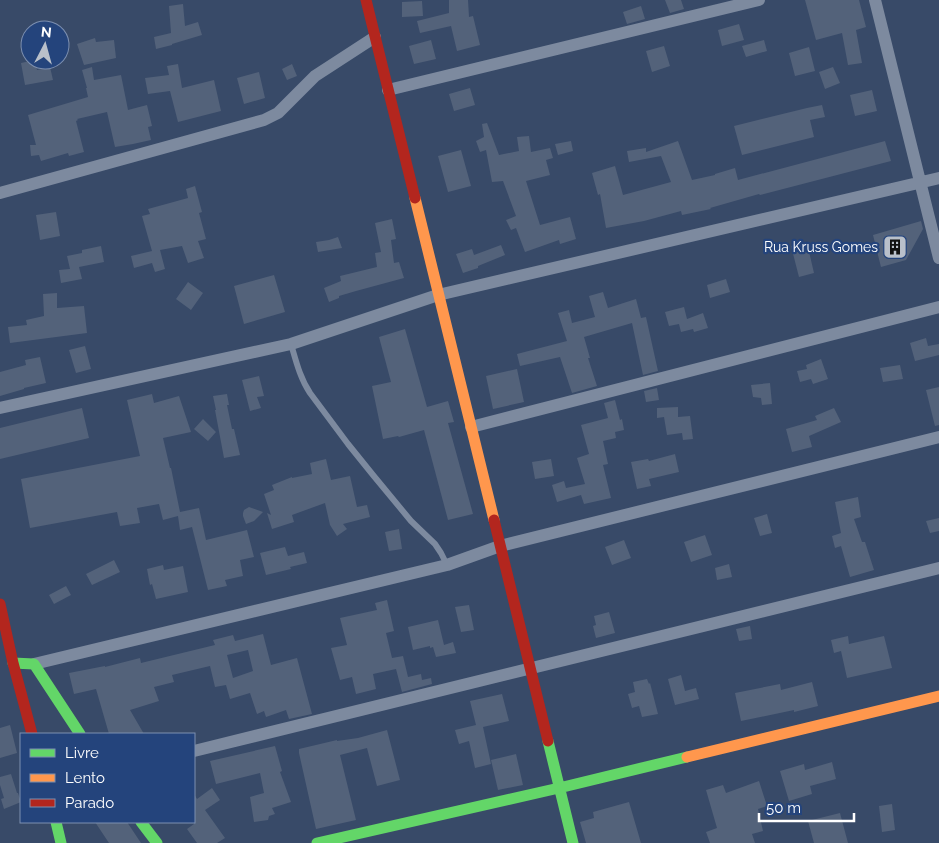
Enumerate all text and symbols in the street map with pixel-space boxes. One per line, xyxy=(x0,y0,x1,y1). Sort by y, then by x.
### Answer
north arrow xyxy=(20,20,70,70)
text: N xyxy=(40,24,53,41)
building icon: Rua Kruss Gomes xyxy=(882,234,908,260)
place label: Rua Kruss Gomes xyxy=(764,239,878,255)
legend xyxy=(20,733,195,823)
text: Livre xyxy=(65,744,99,762)
text: Lento xyxy=(65,769,105,787)
scale bar xyxy=(759,790,854,822)
text: Parado xyxy=(65,794,114,812)
text: 50 m xyxy=(766,799,801,817)

